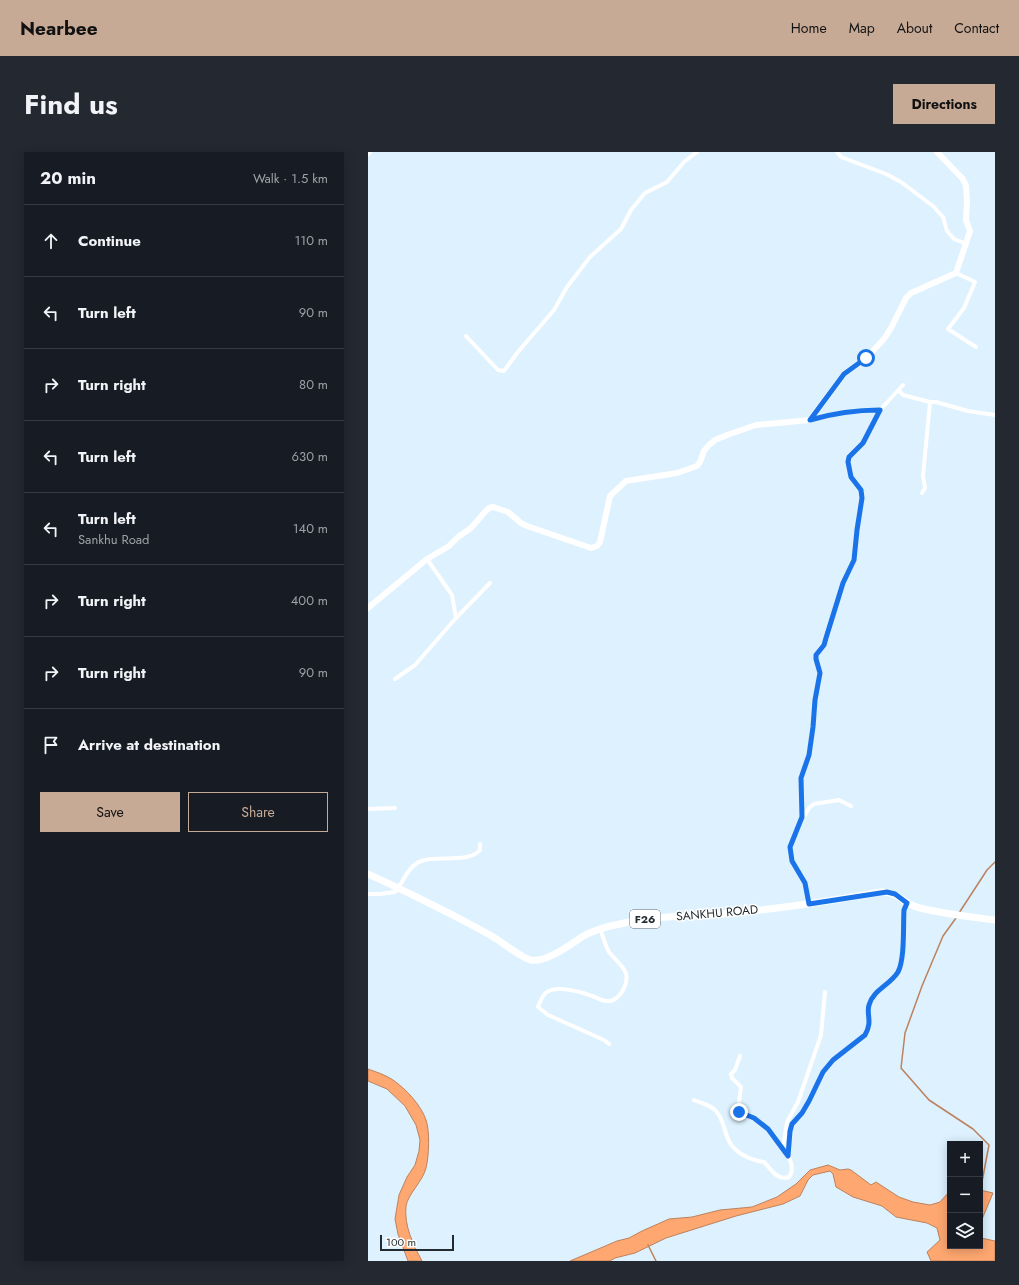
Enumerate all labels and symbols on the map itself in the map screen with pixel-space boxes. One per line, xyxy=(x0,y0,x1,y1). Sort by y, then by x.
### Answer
route start xyxy=(857,349,875,367)
street label: SANKHU ROAD xyxy=(675,900,759,926)
road number: F26 xyxy=(630,910,660,928)
route end xyxy=(730,1103,748,1121)
scale bar xyxy=(380,1233,454,1252)

